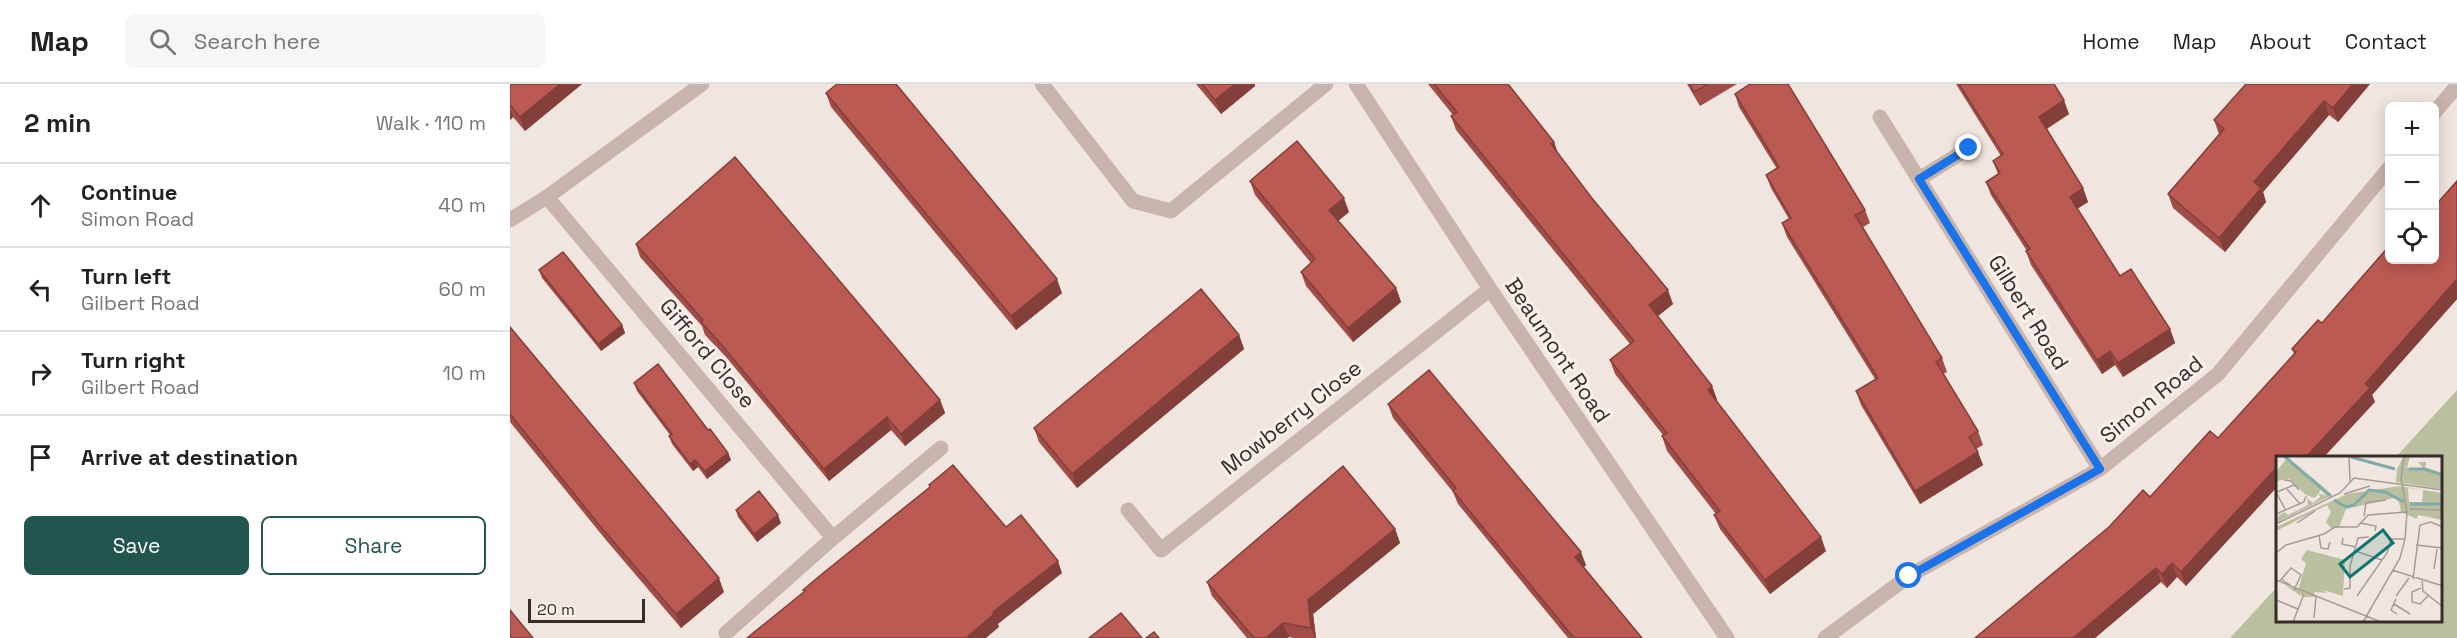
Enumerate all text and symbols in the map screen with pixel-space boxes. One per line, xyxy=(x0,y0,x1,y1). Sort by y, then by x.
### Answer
search box xyxy=(125,14,545,68)
text: Map xyxy=(30,23,89,59)
icon: search xyxy=(146,25,179,58)
text: Search here xyxy=(194,27,321,55)
text: Home xyxy=(2082,28,2140,55)
text: Map xyxy=(2173,28,2217,55)
text: About xyxy=(2250,28,2312,55)
text: Contact xyxy=(2345,28,2427,55)
map controls xyxy=(2385,102,2439,264)
button: + xyxy=(2385,102,2439,156)
text: 2 min xyxy=(24,106,91,140)
text: Walk · 110 m xyxy=(376,110,486,136)
route end xyxy=(1955,134,1981,160)
button: − xyxy=(2385,156,2439,210)
text: Continue xyxy=(81,178,177,206)
icon: ahead xyxy=(24,189,57,222)
text: 40 m xyxy=(438,192,486,218)
text: Simon Road xyxy=(81,206,194,232)
button: locate xyxy=(2385,210,2439,264)
street label: Gilbert Road xyxy=(1983,249,2075,375)
text: Turn left xyxy=(81,262,171,290)
street label: Beaumont Road xyxy=(1499,272,1617,428)
icon: left xyxy=(24,273,57,306)
text: 60 m xyxy=(439,276,486,302)
text: Gilbert Road xyxy=(81,290,200,316)
street label: Gifford Close xyxy=(654,292,762,414)
text: Turn right xyxy=(81,346,186,374)
street label: Simon Road xyxy=(2094,349,2208,449)
street label: Mowberry Close xyxy=(1215,353,1367,481)
icon: right xyxy=(24,357,57,390)
text: 10 m xyxy=(442,360,486,386)
text: Gilbert Road xyxy=(81,374,200,400)
icon: arrive xyxy=(24,441,57,474)
text: Arrive at destination xyxy=(81,443,298,471)
inset map xyxy=(2276,456,2442,623)
button: Save xyxy=(24,516,249,575)
button: Share xyxy=(261,516,486,575)
route start xyxy=(1895,562,1921,588)
scale bar xyxy=(528,596,645,624)
text: 20 m xyxy=(537,599,575,620)

